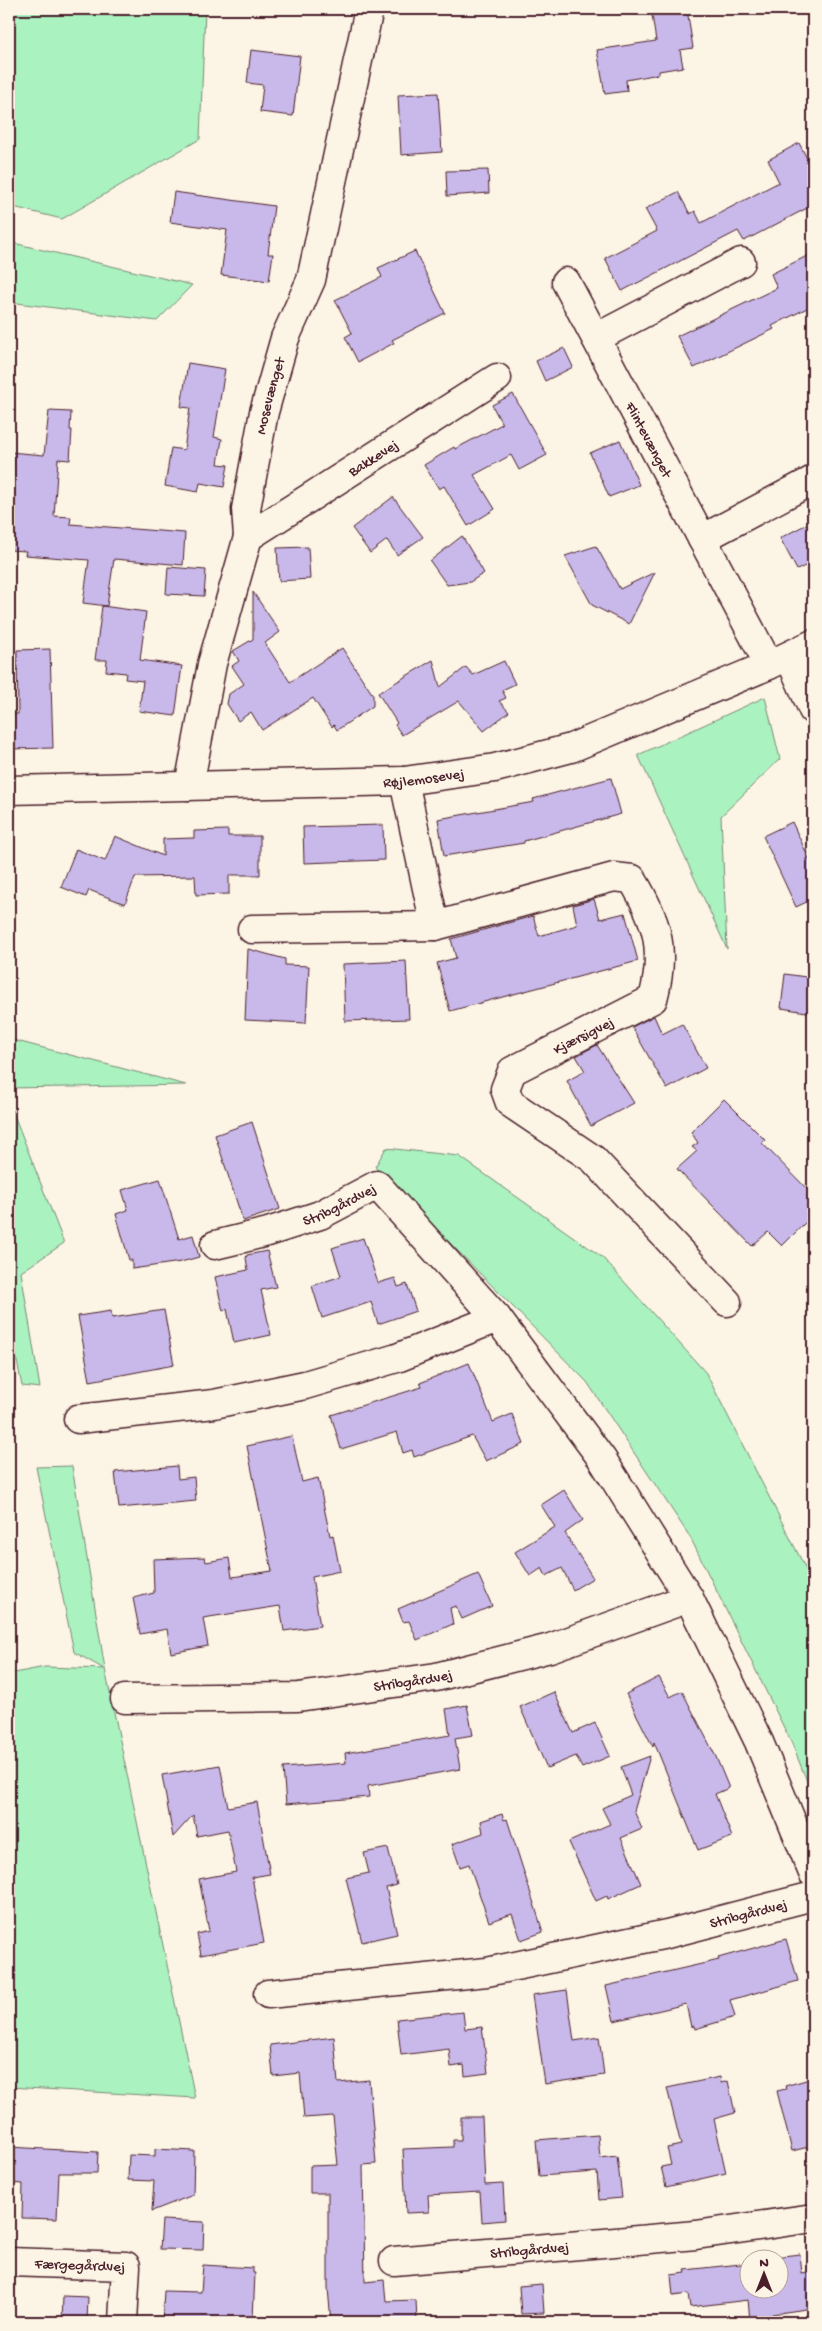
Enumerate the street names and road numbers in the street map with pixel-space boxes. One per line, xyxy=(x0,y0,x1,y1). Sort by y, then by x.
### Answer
street label: Mosevænget xyxy=(253,354,291,436)
street label: Flintevænget xyxy=(620,398,676,483)
street label: Bakkevej xyxy=(345,436,402,482)
street label: Røjlemosevej xyxy=(383,765,466,792)
street label: Kjærsigvej xyxy=(551,1014,617,1060)
street label: Stribgårdvej xyxy=(301,1180,379,1231)
street label: Stribgårdvej xyxy=(373,1666,454,1697)
street label: Stribgårdvej xyxy=(708,1896,789,1933)
street label: Stribgårdvej xyxy=(489,2239,570,2264)
street label: Færgegårdvej xyxy=(33,2256,125,2277)

